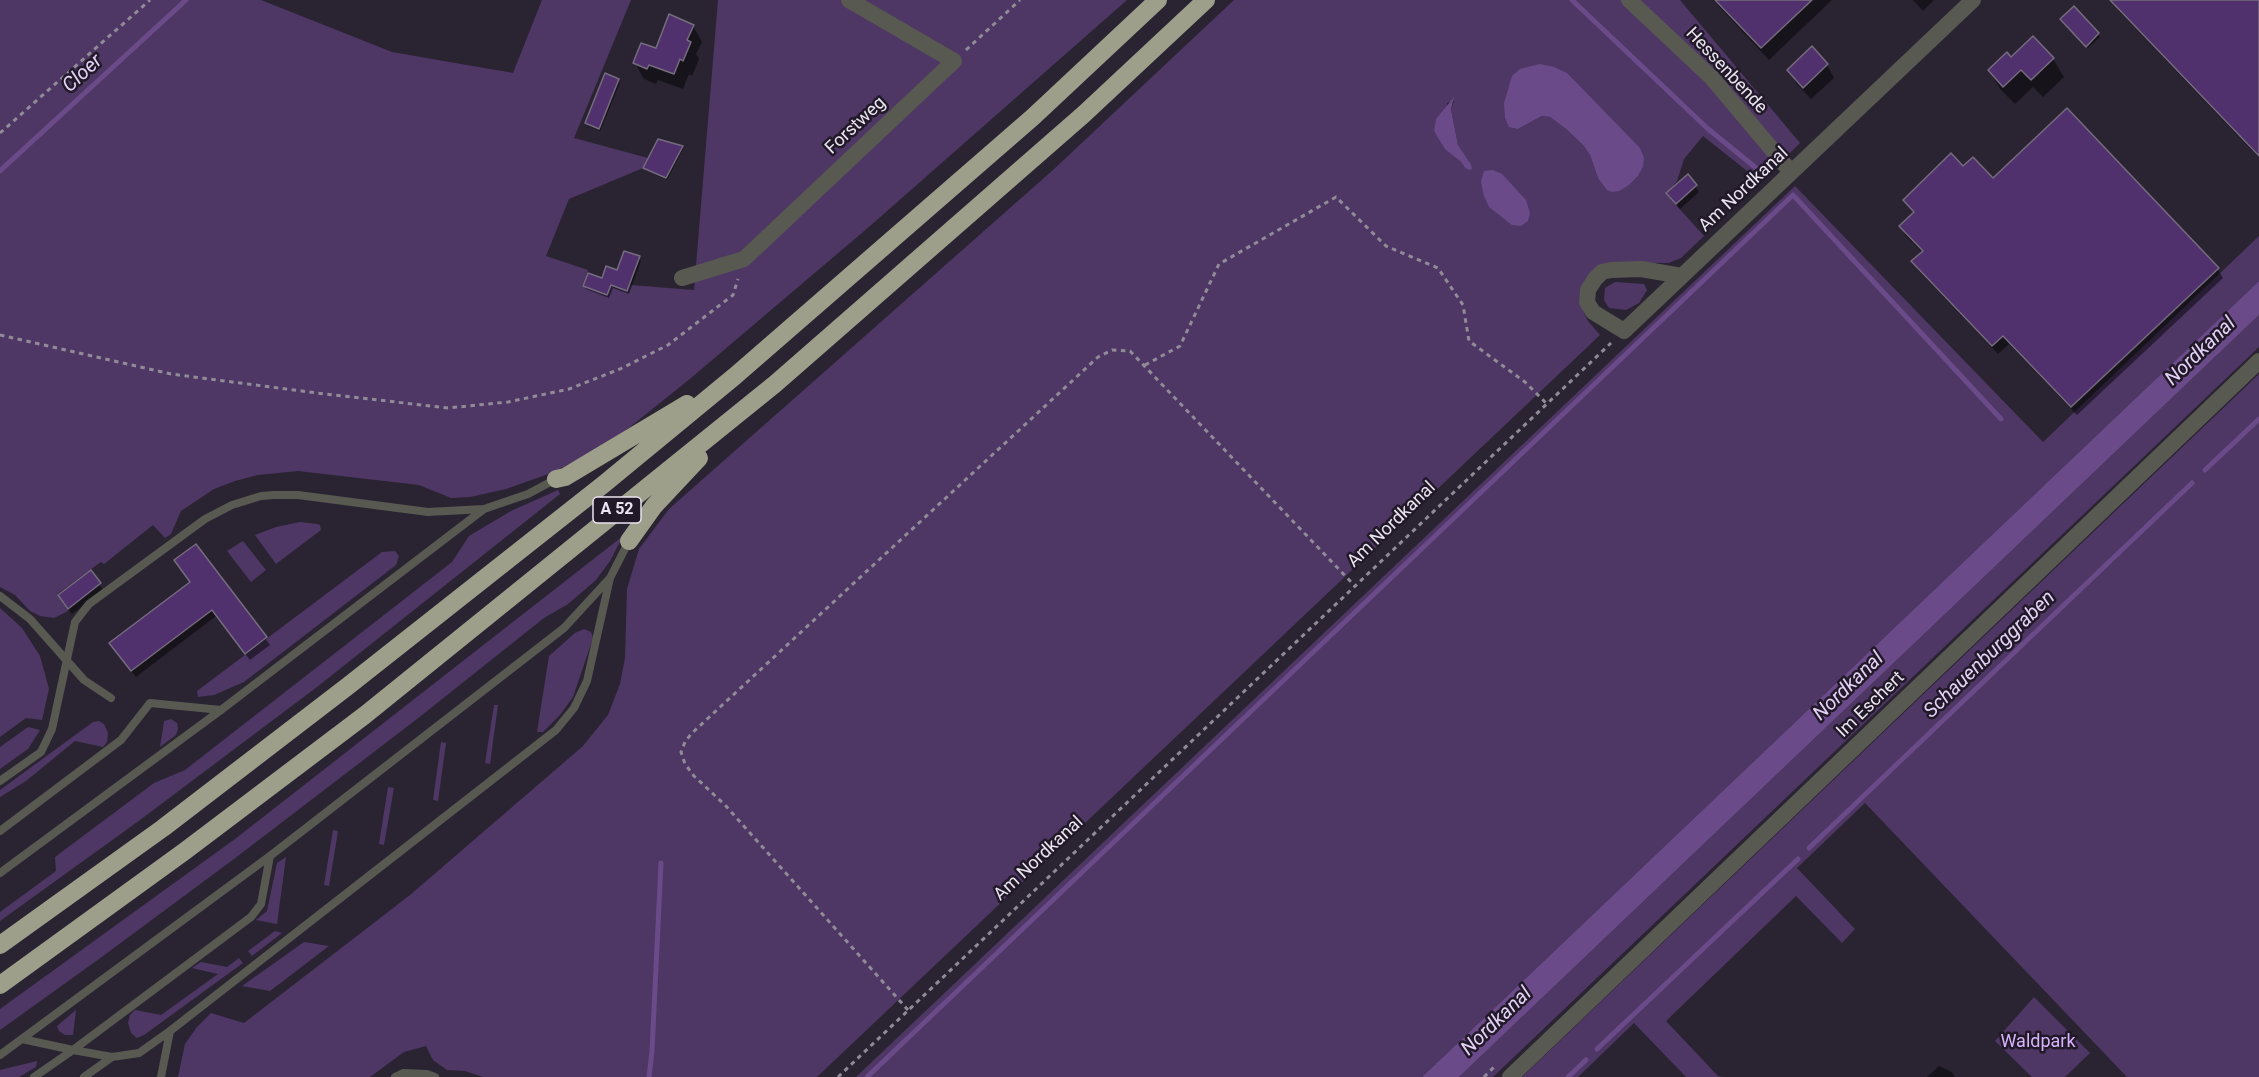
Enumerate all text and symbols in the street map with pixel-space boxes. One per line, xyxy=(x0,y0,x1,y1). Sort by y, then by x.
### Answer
street label: Hessenbende xyxy=(1681,24,1771,118)
water label: Cloer xyxy=(58,50,108,98)
street label: Forstweg xyxy=(821,93,891,159)
street label: Am Nordkanal xyxy=(1695,143,1793,237)
water label: Nordkanal xyxy=(2161,313,2241,391)
street label: Am Nordkanal xyxy=(1343,478,1441,572)
road number: A 52 xyxy=(593,497,641,523)
water label: Schauenburggraben xyxy=(1919,586,2061,724)
water label: Nordkanal xyxy=(1809,648,1889,726)
street label: Im Eschert xyxy=(1833,667,1909,743)
street label: Am Nordkanal xyxy=(990,812,1088,906)
water label: Nordkanal xyxy=(1457,983,1537,1061)
park label: Waldpark xyxy=(2000,1031,2076,1053)

